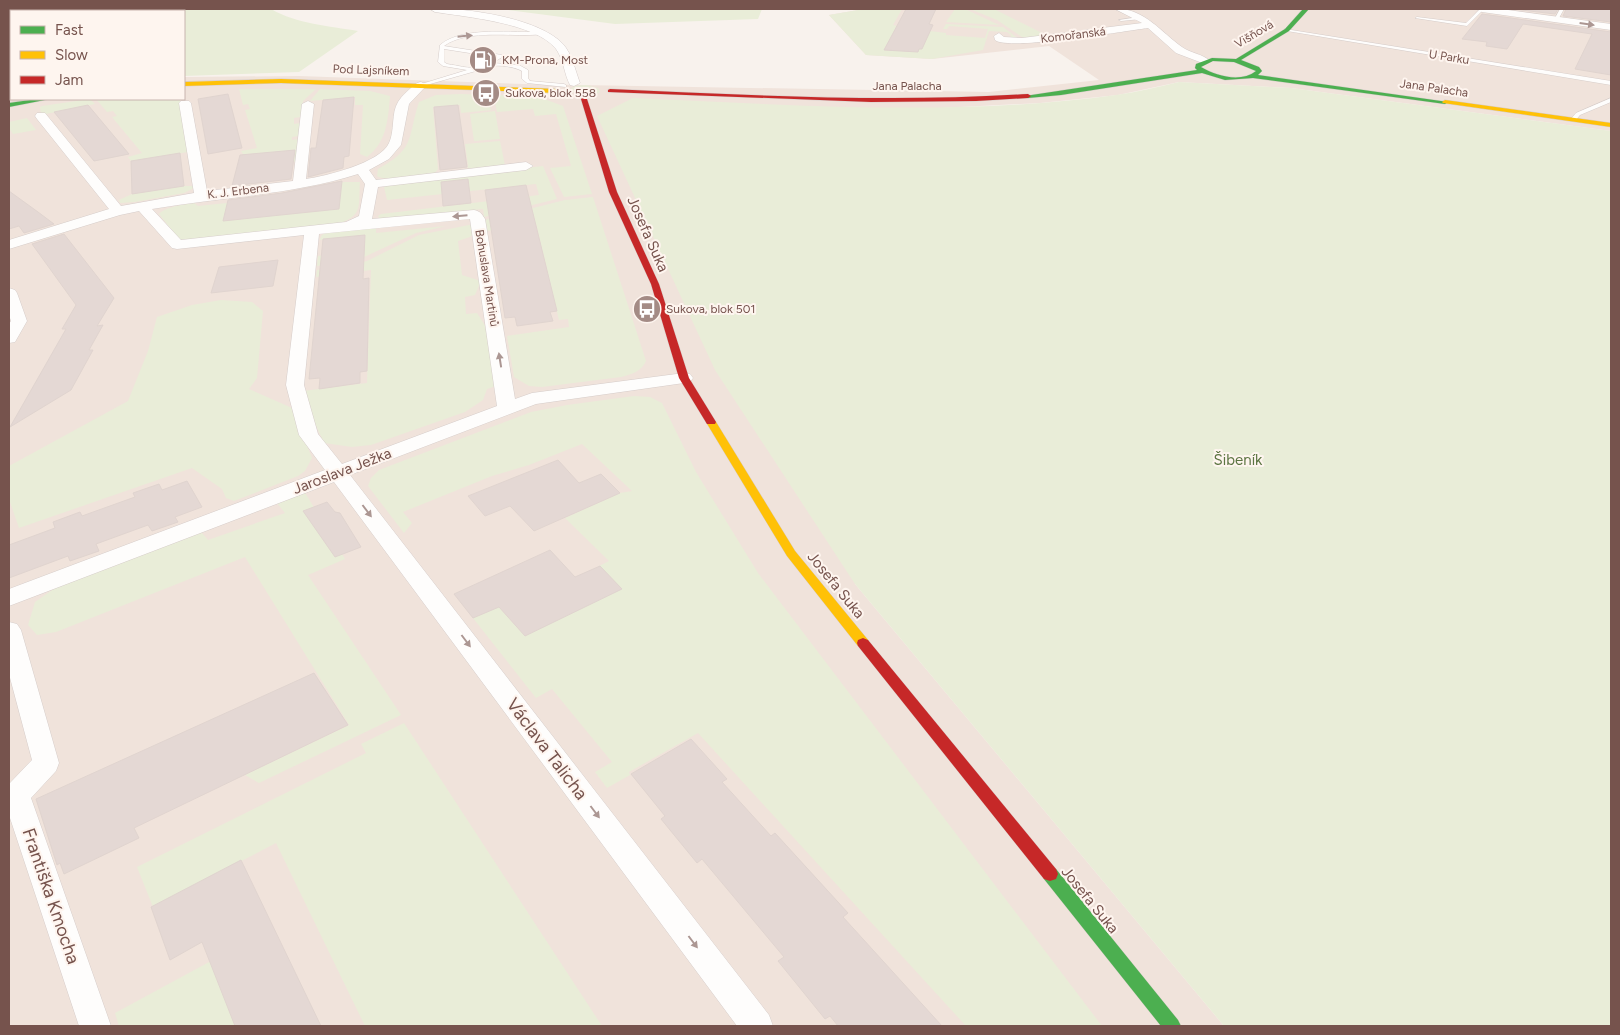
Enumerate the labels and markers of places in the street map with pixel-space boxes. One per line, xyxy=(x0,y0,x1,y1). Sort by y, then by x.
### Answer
fuel station icon: KM-Prona, Most xyxy=(468,45,498,75)
place label: KM-Prona, Most xyxy=(502,53,589,67)
bus stop icon: Sukova, blok 558 xyxy=(471,78,501,108)
place label: Sukova, blok 558 xyxy=(505,86,596,100)
bus stop icon: Sukova, blok 501 xyxy=(632,294,662,324)
place label: Sukova, blok 501 xyxy=(666,302,755,316)

